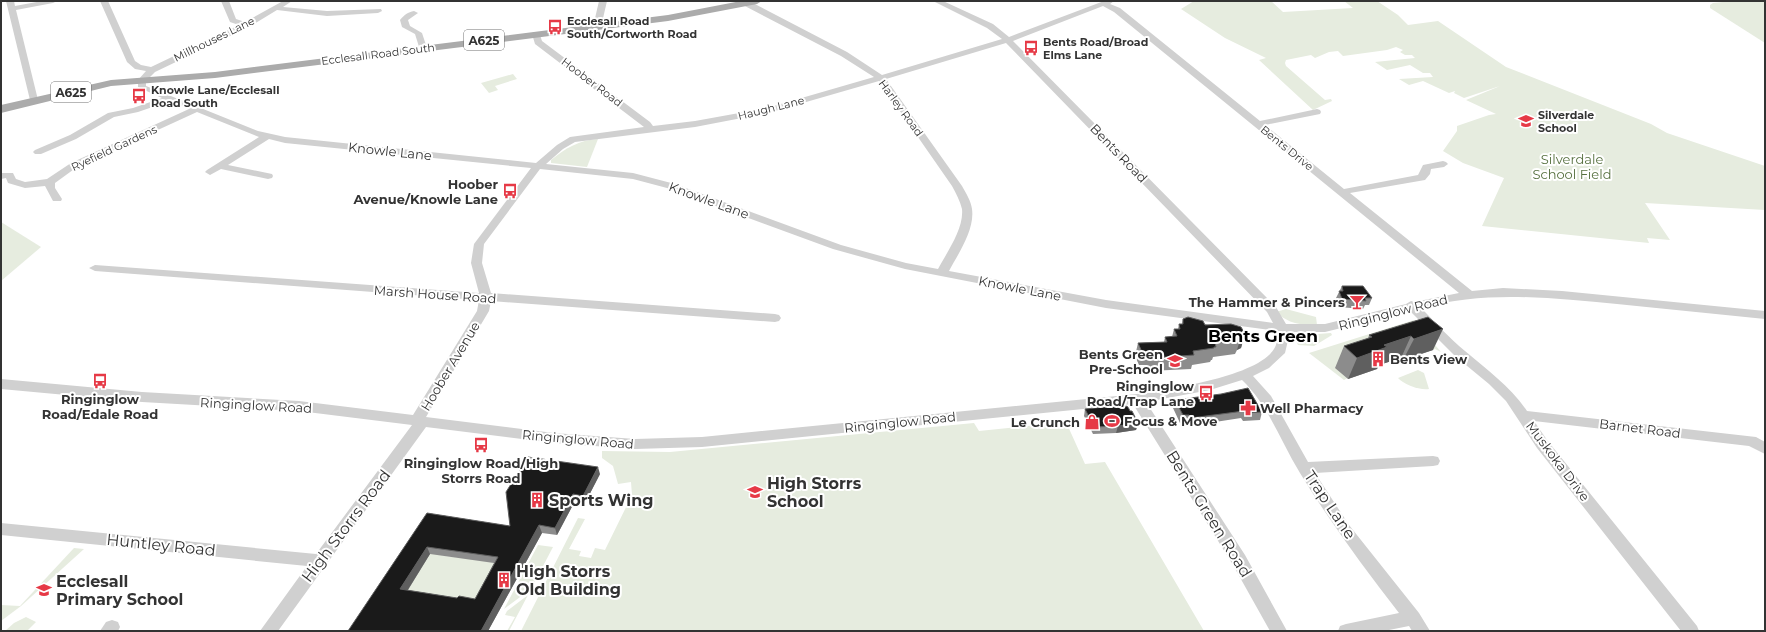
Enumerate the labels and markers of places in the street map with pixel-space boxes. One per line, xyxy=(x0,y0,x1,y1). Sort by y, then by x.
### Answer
place label: Ecclesall Road South/Cortworth Road xyxy=(567,14,697,41)
bus stop icon: Ecclesall Road South/Cortworth Road xyxy=(546,18,564,36)
place label: Bents Road/Broad Elms Lane xyxy=(1043,35,1148,62)
bus stop icon: Bents Road/Broad Elms Lane xyxy=(1022,39,1040,57)
place label: Knowle Lane/Ecclesall Road South xyxy=(151,83,280,110)
bus stop icon: Knowle Lane/Ecclesall Road South xyxy=(130,87,148,105)
place label: Silverdale School xyxy=(1538,108,1594,135)
school or university icon: Silverdale School xyxy=(1517,112,1535,130)
place label: Hoober Avenue/Knowle Lane xyxy=(352,176,498,207)
bus stop icon: Hoober Avenue/Knowle Lane xyxy=(501,182,519,200)
bar icon: The Hammer & Pincers xyxy=(1348,293,1366,311)
place label: The Hammer & Pincers xyxy=(1189,294,1345,310)
place label: Bents Green Pre-School xyxy=(1079,346,1163,377)
building icon: Bents View xyxy=(1369,350,1387,368)
place label: Bents View xyxy=(1390,351,1468,367)
school or university icon: Bents Green Pre-School xyxy=(1166,352,1184,370)
bus stop icon: Ringinglow Road/Edale Road xyxy=(91,372,109,390)
place label: Ringinglow Road/Trap Lane xyxy=(1087,378,1195,409)
bus stop icon: Ringinglow Road/Trap Lane xyxy=(1197,384,1215,402)
place label: Ringinglow Road/Edale Road xyxy=(42,391,158,422)
pharmacy icon: Well Pharmacy xyxy=(1239,399,1257,417)
place label: Well Pharmacy xyxy=(1260,400,1364,416)
sports icon: Focus & Move xyxy=(1103,412,1121,430)
shop icon: Le Crunch xyxy=(1083,413,1101,431)
place label: Focus & Move xyxy=(1124,413,1218,429)
place label: Le Crunch xyxy=(1011,414,1080,430)
bus stop icon: Ringinglow Road/High Storrs Road xyxy=(472,436,490,454)
place label: Ringinglow Road/High Storrs Road xyxy=(404,455,558,486)
place label: High Storrs School xyxy=(767,474,862,511)
school or university icon: High Storrs School xyxy=(746,483,764,501)
building icon: Sports Wing xyxy=(528,491,546,509)
place label: Sports Wing xyxy=(549,491,654,510)
place label: High Storrs Old Building xyxy=(516,562,621,599)
building icon: High Storrs Old Building xyxy=(495,571,513,589)
place label: Ecclesall Primary School xyxy=(56,572,183,609)
school or university icon: Ecclesall Primary School xyxy=(35,581,53,599)

